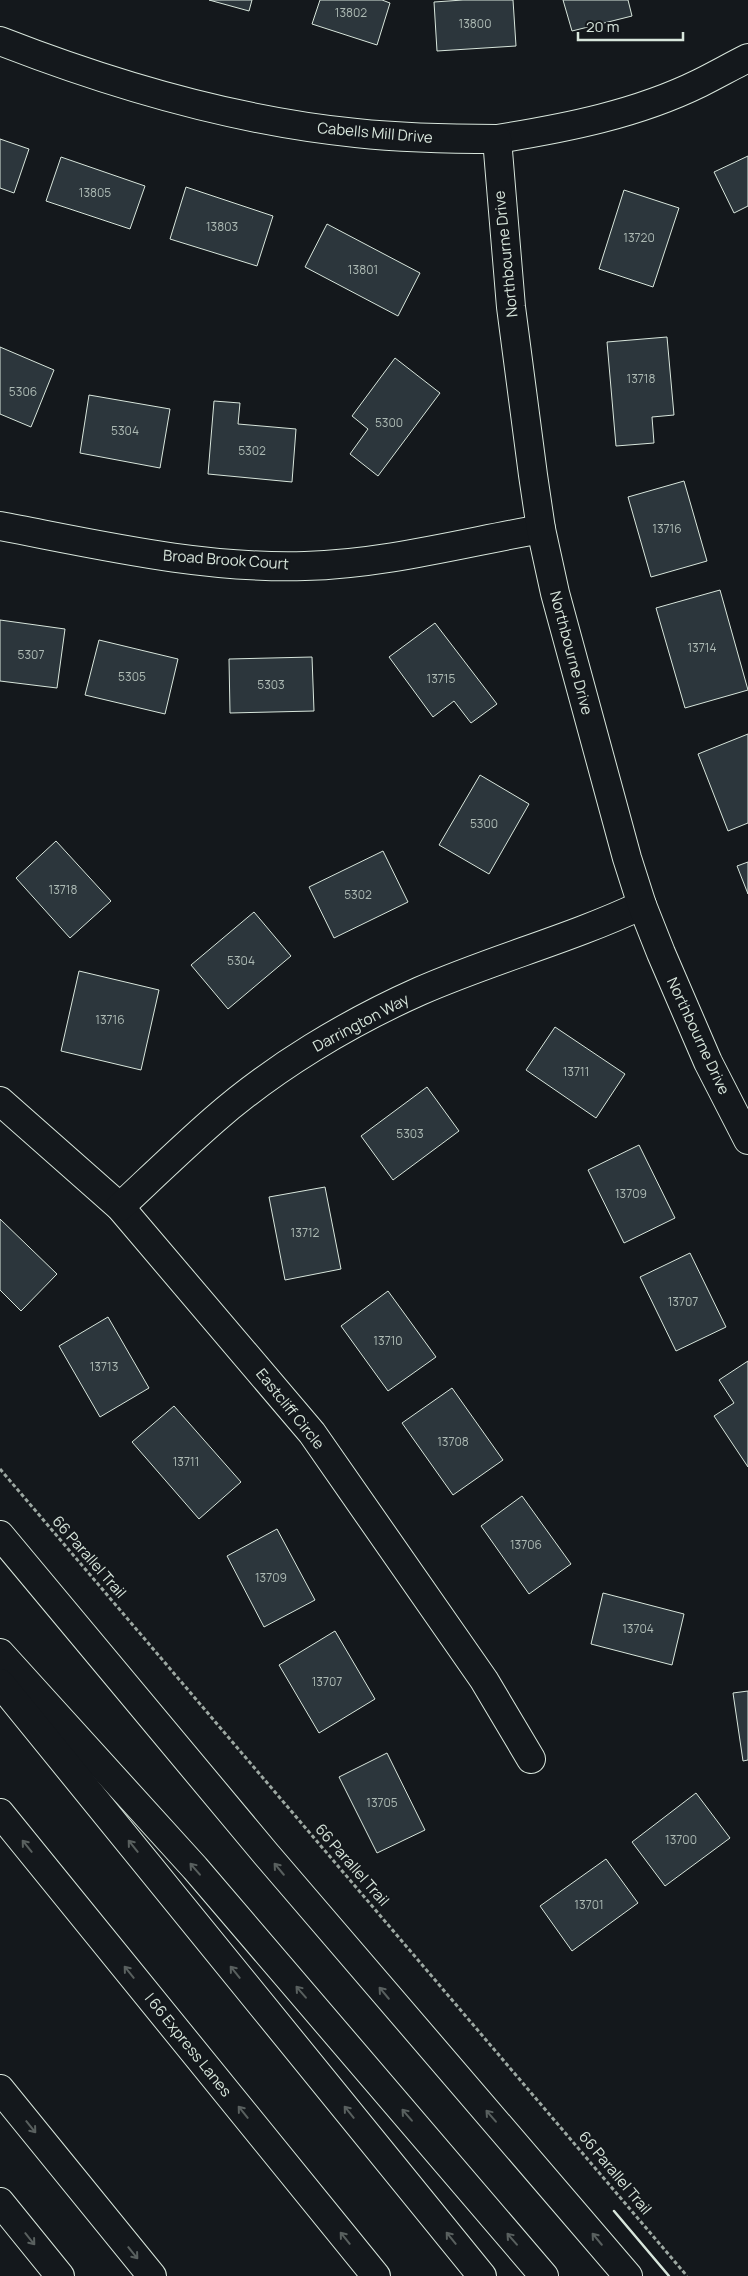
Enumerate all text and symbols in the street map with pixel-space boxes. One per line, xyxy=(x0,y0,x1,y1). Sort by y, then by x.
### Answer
house number: 13802 xyxy=(335,4,367,21)
scale bar xyxy=(578,10,683,42)
house number: 13800 xyxy=(459,15,491,32)
text: 20 m xyxy=(586,16,619,37)
street label: Cabells Mill Drive xyxy=(316,117,434,148)
house number: 13805 xyxy=(79,184,111,201)
street label: Northbourne Drive xyxy=(488,189,523,318)
house number: 13803 xyxy=(206,218,238,235)
house number: 13720 xyxy=(623,229,655,246)
house number: 13801 xyxy=(348,261,378,278)
house number: 13718 xyxy=(627,370,656,387)
house number: 5306 xyxy=(9,383,37,400)
house number: 5300 xyxy=(375,414,403,431)
house number: 5304 xyxy=(111,422,139,439)
house number: 5302 xyxy=(238,442,266,459)
house number: 13716 xyxy=(652,520,682,537)
street label: Broad Brook Court xyxy=(162,545,290,574)
street label: Northbourne Drive xyxy=(545,589,598,717)
house number: 13714 xyxy=(687,639,717,656)
house number: 5307 xyxy=(18,646,44,663)
house number: 5305 xyxy=(118,668,146,685)
house number: 13715 xyxy=(427,670,456,687)
house number: 5303 xyxy=(257,676,285,693)
house number: 5300 xyxy=(470,815,498,832)
house number: 13718 xyxy=(49,881,78,898)
house number: 5302 xyxy=(344,886,372,903)
house number: 5304 xyxy=(227,952,255,969)
street label: Northbourne Drive xyxy=(662,974,735,1098)
street label: Darrington Way xyxy=(309,988,413,1057)
house number: 13716 xyxy=(95,1011,125,1028)
house number: 13711 xyxy=(563,1063,589,1080)
house number: 5303 xyxy=(396,1125,424,1142)
house number: 13709 xyxy=(615,1185,647,1202)
house number: 13712 xyxy=(291,1224,320,1241)
house number: 13707 xyxy=(668,1293,698,1310)
house number: 13710 xyxy=(373,1332,403,1349)
house number: 13713 xyxy=(90,1358,118,1375)
street label: Eastcliff Circle xyxy=(251,1364,330,1454)
house number: 13708 xyxy=(437,1433,469,1450)
house number: 13711 xyxy=(173,1453,199,1470)
street label: 66 Parallel Trail xyxy=(48,1511,131,1602)
house number: 13706 xyxy=(510,1536,542,1553)
house number: 13709 xyxy=(255,1569,287,1586)
house number: 13704 xyxy=(622,1620,654,1637)
house number: 13707 xyxy=(312,1673,342,1690)
house number: 13705 xyxy=(366,1794,398,1811)
street label: 66 Parallel Trail xyxy=(311,1819,394,1910)
house number: 13700 xyxy=(665,1831,697,1848)
one-way arrow xyxy=(21,1840,32,1853)
one-way arrow xyxy=(127,1840,138,1853)
one-way arrow xyxy=(190,1862,201,1875)
one-way arrow xyxy=(274,1863,285,1876)
house number: 13701 xyxy=(574,1896,604,1913)
one-way arrow xyxy=(124,1966,135,1979)
one-way arrow xyxy=(230,1966,241,1979)
one-way arrow xyxy=(296,1986,307,1999)
one-way arrow xyxy=(379,1987,390,2000)
street label: I 66 Express Lanes xyxy=(140,1988,237,2101)
one-way arrow xyxy=(237,2106,248,2119)
one-way arrow xyxy=(343,2106,354,2119)
one-way arrow xyxy=(401,2109,412,2122)
one-way arrow xyxy=(485,2109,496,2122)
one-way arrow xyxy=(25,2120,36,2133)
street label: 66 Parallel Trail xyxy=(574,2126,657,2219)
one-way arrow xyxy=(24,2232,35,2245)
one-way arrow xyxy=(340,2232,351,2245)
one-way arrow xyxy=(446,2232,457,2245)
one-way arrow xyxy=(507,2233,518,2246)
one-way arrow xyxy=(591,2233,602,2246)
one-way arrow xyxy=(127,2246,138,2259)

